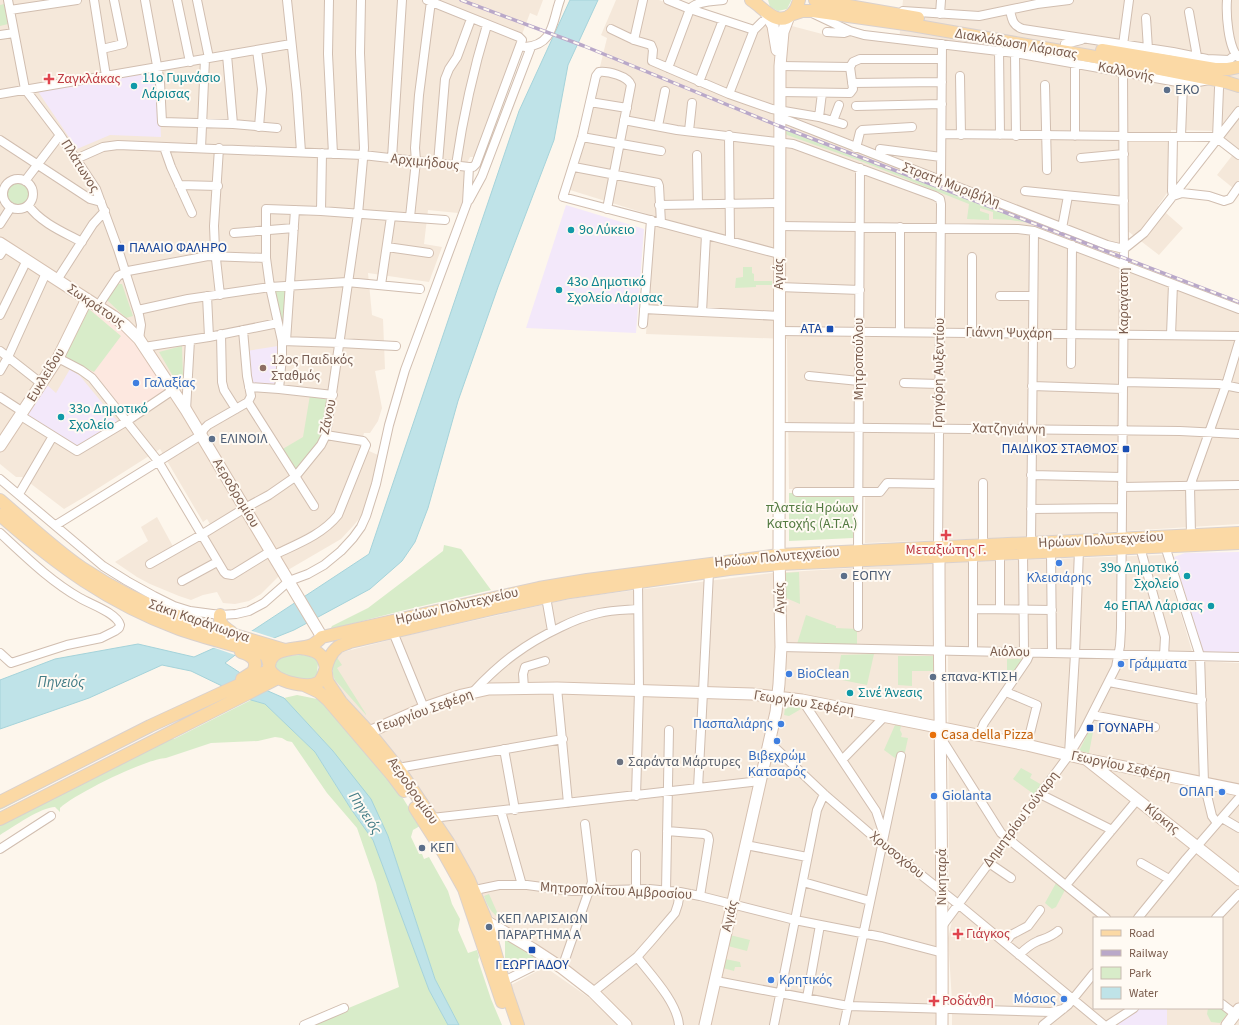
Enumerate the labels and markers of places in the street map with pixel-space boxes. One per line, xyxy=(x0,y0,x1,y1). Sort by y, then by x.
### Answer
place label: 11ο Γυμνάσιο Λάρισας xyxy=(142,68,220,104)
place label: Ζαγκλάκας xyxy=(57,69,121,89)
marker: Ζαγκλάκας xyxy=(44,74,54,84)
place label: EKO xyxy=(1175,80,1200,100)
marker: 11ο Γυμνάσιο Λάρισας xyxy=(129,81,139,91)
marker: EKO xyxy=(1162,85,1172,95)
place label: 9ο Λύκειο xyxy=(579,220,635,240)
marker: 9ο Λύκειο xyxy=(566,225,576,235)
place label: ΠΑΛΑΙΟ ΦΑΛΗΡΟ xyxy=(129,238,227,258)
marker: ΠΑΛΑΙΟ ΦΑΛΗΡΟ xyxy=(116,243,126,253)
place label: 43ο Δημοτικό Σχολείο Λάρισας xyxy=(567,272,663,308)
marker: 43ο Δημοτικό Σχολείο Λάρισας xyxy=(554,285,564,295)
place label: ΑΤΑ xyxy=(801,319,822,339)
marker: ΑΤΑ xyxy=(825,324,835,334)
place label: 12ος Παιδικός Σταθμός xyxy=(271,350,353,386)
marker: 12ος Παιδικός Σταθμός xyxy=(258,363,268,373)
place label: Γαλαξίας xyxy=(144,373,195,393)
marker: Γαλαξίας xyxy=(131,378,141,388)
place label: 33ο Δημοτικό Σχολείο xyxy=(69,399,148,435)
marker: 33ο Δημοτικό Σχολείο xyxy=(56,412,66,422)
place label: ΕΛΙΝΟΙΛ xyxy=(220,429,268,449)
marker: ΕΛΙΝΟΙΛ xyxy=(207,434,217,444)
place label: ΠΑΙΔΙΚΟΣ ΣΤΑΘΜΟΣ xyxy=(1002,439,1118,459)
marker: ΠΑΙΔΙΚΟΣ ΣΤΑΘΜΟΣ xyxy=(1121,444,1131,454)
marker: Μεταξιώτης Γ. xyxy=(941,530,951,540)
place label: Μεταξιώτης Γ. xyxy=(906,540,986,560)
marker: Κλεισιάρης xyxy=(1054,558,1064,568)
place label: 39ο Δημοτικό Σχολείο xyxy=(1100,558,1179,594)
place label: ΕΟΠΥΥ xyxy=(852,566,891,586)
place label: Κλεισιάρης xyxy=(1027,568,1091,588)
marker: ΕΟΠΥΥ xyxy=(839,571,849,581)
marker: 39ο Δημοτικό Σχολείο xyxy=(1182,571,1192,581)
place label: 4ο ΕΠΑΛ Λάρισας xyxy=(1104,596,1203,616)
marker: 4ο ΕΠΑΛ Λάρισας xyxy=(1206,601,1216,611)
place label: Γράμματα xyxy=(1129,654,1187,674)
marker: Γράμματα xyxy=(1116,659,1126,669)
place label: BioClean xyxy=(797,664,849,684)
place label: επανα-ΚΤΙΣΗ xyxy=(941,667,1018,687)
marker: BioClean xyxy=(784,669,794,679)
marker: επανα-ΚΤΙΣΗ xyxy=(928,672,938,682)
place label: Σινέ Άνεσις xyxy=(858,683,922,703)
marker: Σινέ Άνεσις xyxy=(845,688,855,698)
place label: Πασπαλιάρης xyxy=(693,714,773,734)
place label: ΓΟΥΝΑΡΗ xyxy=(1098,718,1154,738)
marker: Πασπαλιάρης xyxy=(776,719,786,729)
marker: ΓΟΥΝΑΡΗ xyxy=(1085,723,1095,733)
place label: Casa della Pizza xyxy=(941,725,1034,745)
marker: Casa della Pizza xyxy=(928,730,938,740)
marker: Βιβεχρώμ Κατσαρός xyxy=(772,736,782,746)
place label: Βιβεχρώμ Κατσαρός xyxy=(748,746,806,782)
place label: Σαράντα Μάρτυρες xyxy=(628,752,741,772)
marker: Σαράντα Μάρτυρες xyxy=(615,757,625,767)
place label: ΟΠΑΠ xyxy=(1179,782,1214,802)
place label: Giolanta xyxy=(942,786,991,806)
marker: ΟΠΑΠ xyxy=(1217,787,1227,797)
marker: Giolanta xyxy=(929,791,939,801)
place label: ΚΕΠ xyxy=(430,838,455,858)
marker: ΚΕΠ xyxy=(417,843,427,853)
place label: ΚΕΠ ΛΑΡΙΣΑΙΩΝ ΠΑΡΑΡΤΗΜΑ A xyxy=(497,909,588,945)
marker: ΚΕΠ ΛΑΡΙΣΑΙΩΝ ΠΑΡΑΡΤΗΜΑ A xyxy=(484,922,494,932)
place label: Γιάγκος xyxy=(966,924,1010,944)
marker: Γιάγκος xyxy=(953,929,963,939)
marker: ΓΕΩΡΓΙΑΔΟΥ xyxy=(527,945,537,955)
place label: ΓΕΩΡΓΙΑΔΟΥ xyxy=(495,955,569,975)
place label: Κρητικός xyxy=(779,970,832,990)
marker: Κρητικός xyxy=(766,975,776,985)
place label: Μόσιος xyxy=(1014,989,1056,1009)
place label: Ροδάνθη xyxy=(942,991,994,1011)
marker: Μόσιος xyxy=(1059,994,1069,1004)
marker: Ροδάνθη xyxy=(929,996,939,1006)

